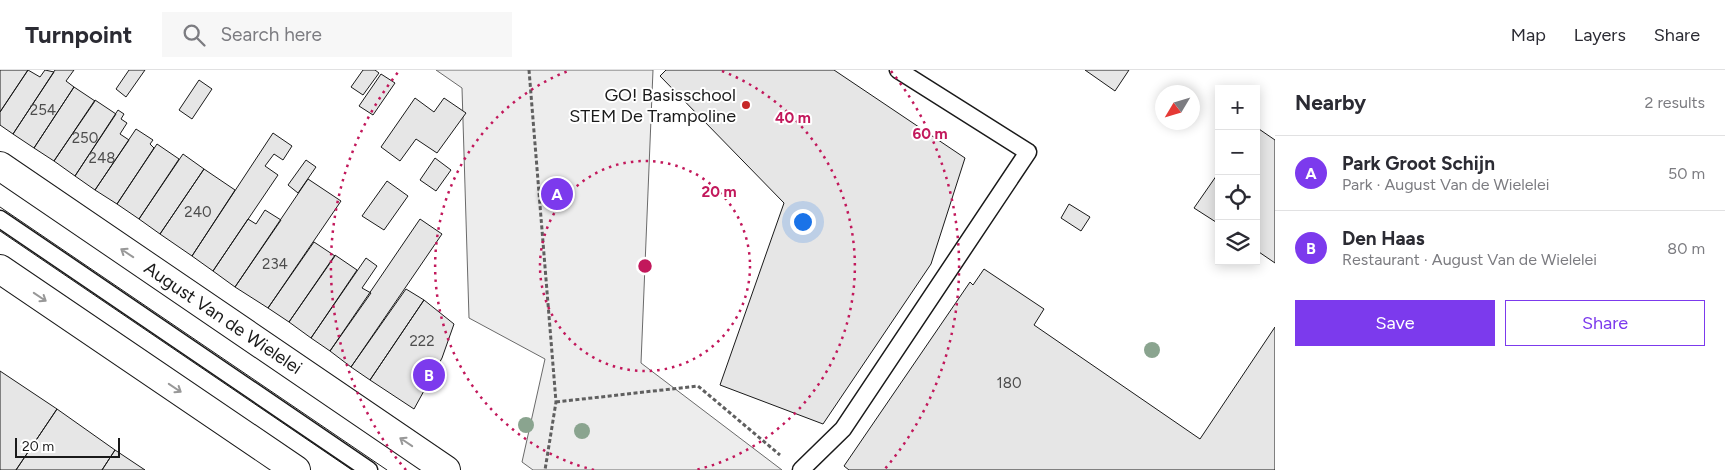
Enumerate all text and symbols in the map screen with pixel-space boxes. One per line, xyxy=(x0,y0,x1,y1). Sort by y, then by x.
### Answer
search box xyxy=(162,12,512,57)
text: Turnpoint xyxy=(25,20,132,49)
icon: search xyxy=(180,21,208,49)
text: Search here xyxy=(220,23,322,46)
text: Map xyxy=(1511,24,1546,46)
text: Layers xyxy=(1574,24,1626,46)
text: Share xyxy=(1654,24,1700,46)
place label: GO! Basisschool STEM De Trampoline xyxy=(569,84,736,127)
north arrow xyxy=(1155,85,1200,130)
map controls xyxy=(1215,85,1260,265)
button: + xyxy=(1215,85,1260,130)
text: Nearby xyxy=(1295,90,1366,115)
text: 2 results xyxy=(1645,93,1705,112)
marker: GO! Basisschool STEM De Trampoline xyxy=(740,99,752,111)
house number: 254 xyxy=(30,101,56,119)
text: 40 m xyxy=(775,109,811,127)
text: 60 m xyxy=(912,125,948,143)
house number: 250 xyxy=(72,129,98,147)
button: − xyxy=(1215,130,1260,175)
house number: 248 xyxy=(89,149,115,167)
text: Park Groot Schijn xyxy=(1342,152,1495,175)
text: A xyxy=(1305,164,1317,183)
text: 50 m xyxy=(1668,164,1705,183)
pin: A xyxy=(541,175,573,213)
button: locate xyxy=(1215,175,1260,220)
text: Park · August Van de Wielelei xyxy=(1342,175,1550,194)
text: 20 m xyxy=(701,183,737,201)
house number: 240 xyxy=(184,203,212,221)
your location xyxy=(790,209,816,235)
button: layers xyxy=(1215,220,1260,265)
text: Den Haas xyxy=(1342,227,1425,250)
text: B xyxy=(1306,239,1316,258)
text: 80 m xyxy=(1667,239,1705,258)
one-way arrow xyxy=(120,248,134,258)
text: Restaurant · August Van de Wielelei xyxy=(1342,250,1597,269)
house number: 234 xyxy=(262,255,288,273)
street label: August Van de Wielelei xyxy=(140,257,306,379)
centre of rings xyxy=(636,257,654,275)
one-way arrow xyxy=(33,292,47,302)
button: Save xyxy=(1295,300,1495,346)
button: Share xyxy=(1505,300,1705,346)
house number: 222 xyxy=(409,332,435,350)
pin: B xyxy=(413,356,445,394)
house number: 180 xyxy=(996,374,1022,392)
one-way arrow xyxy=(168,383,182,393)
scale bar xyxy=(15,435,120,458)
one-way arrow xyxy=(399,437,413,447)
text: 20 m xyxy=(22,438,54,455)

